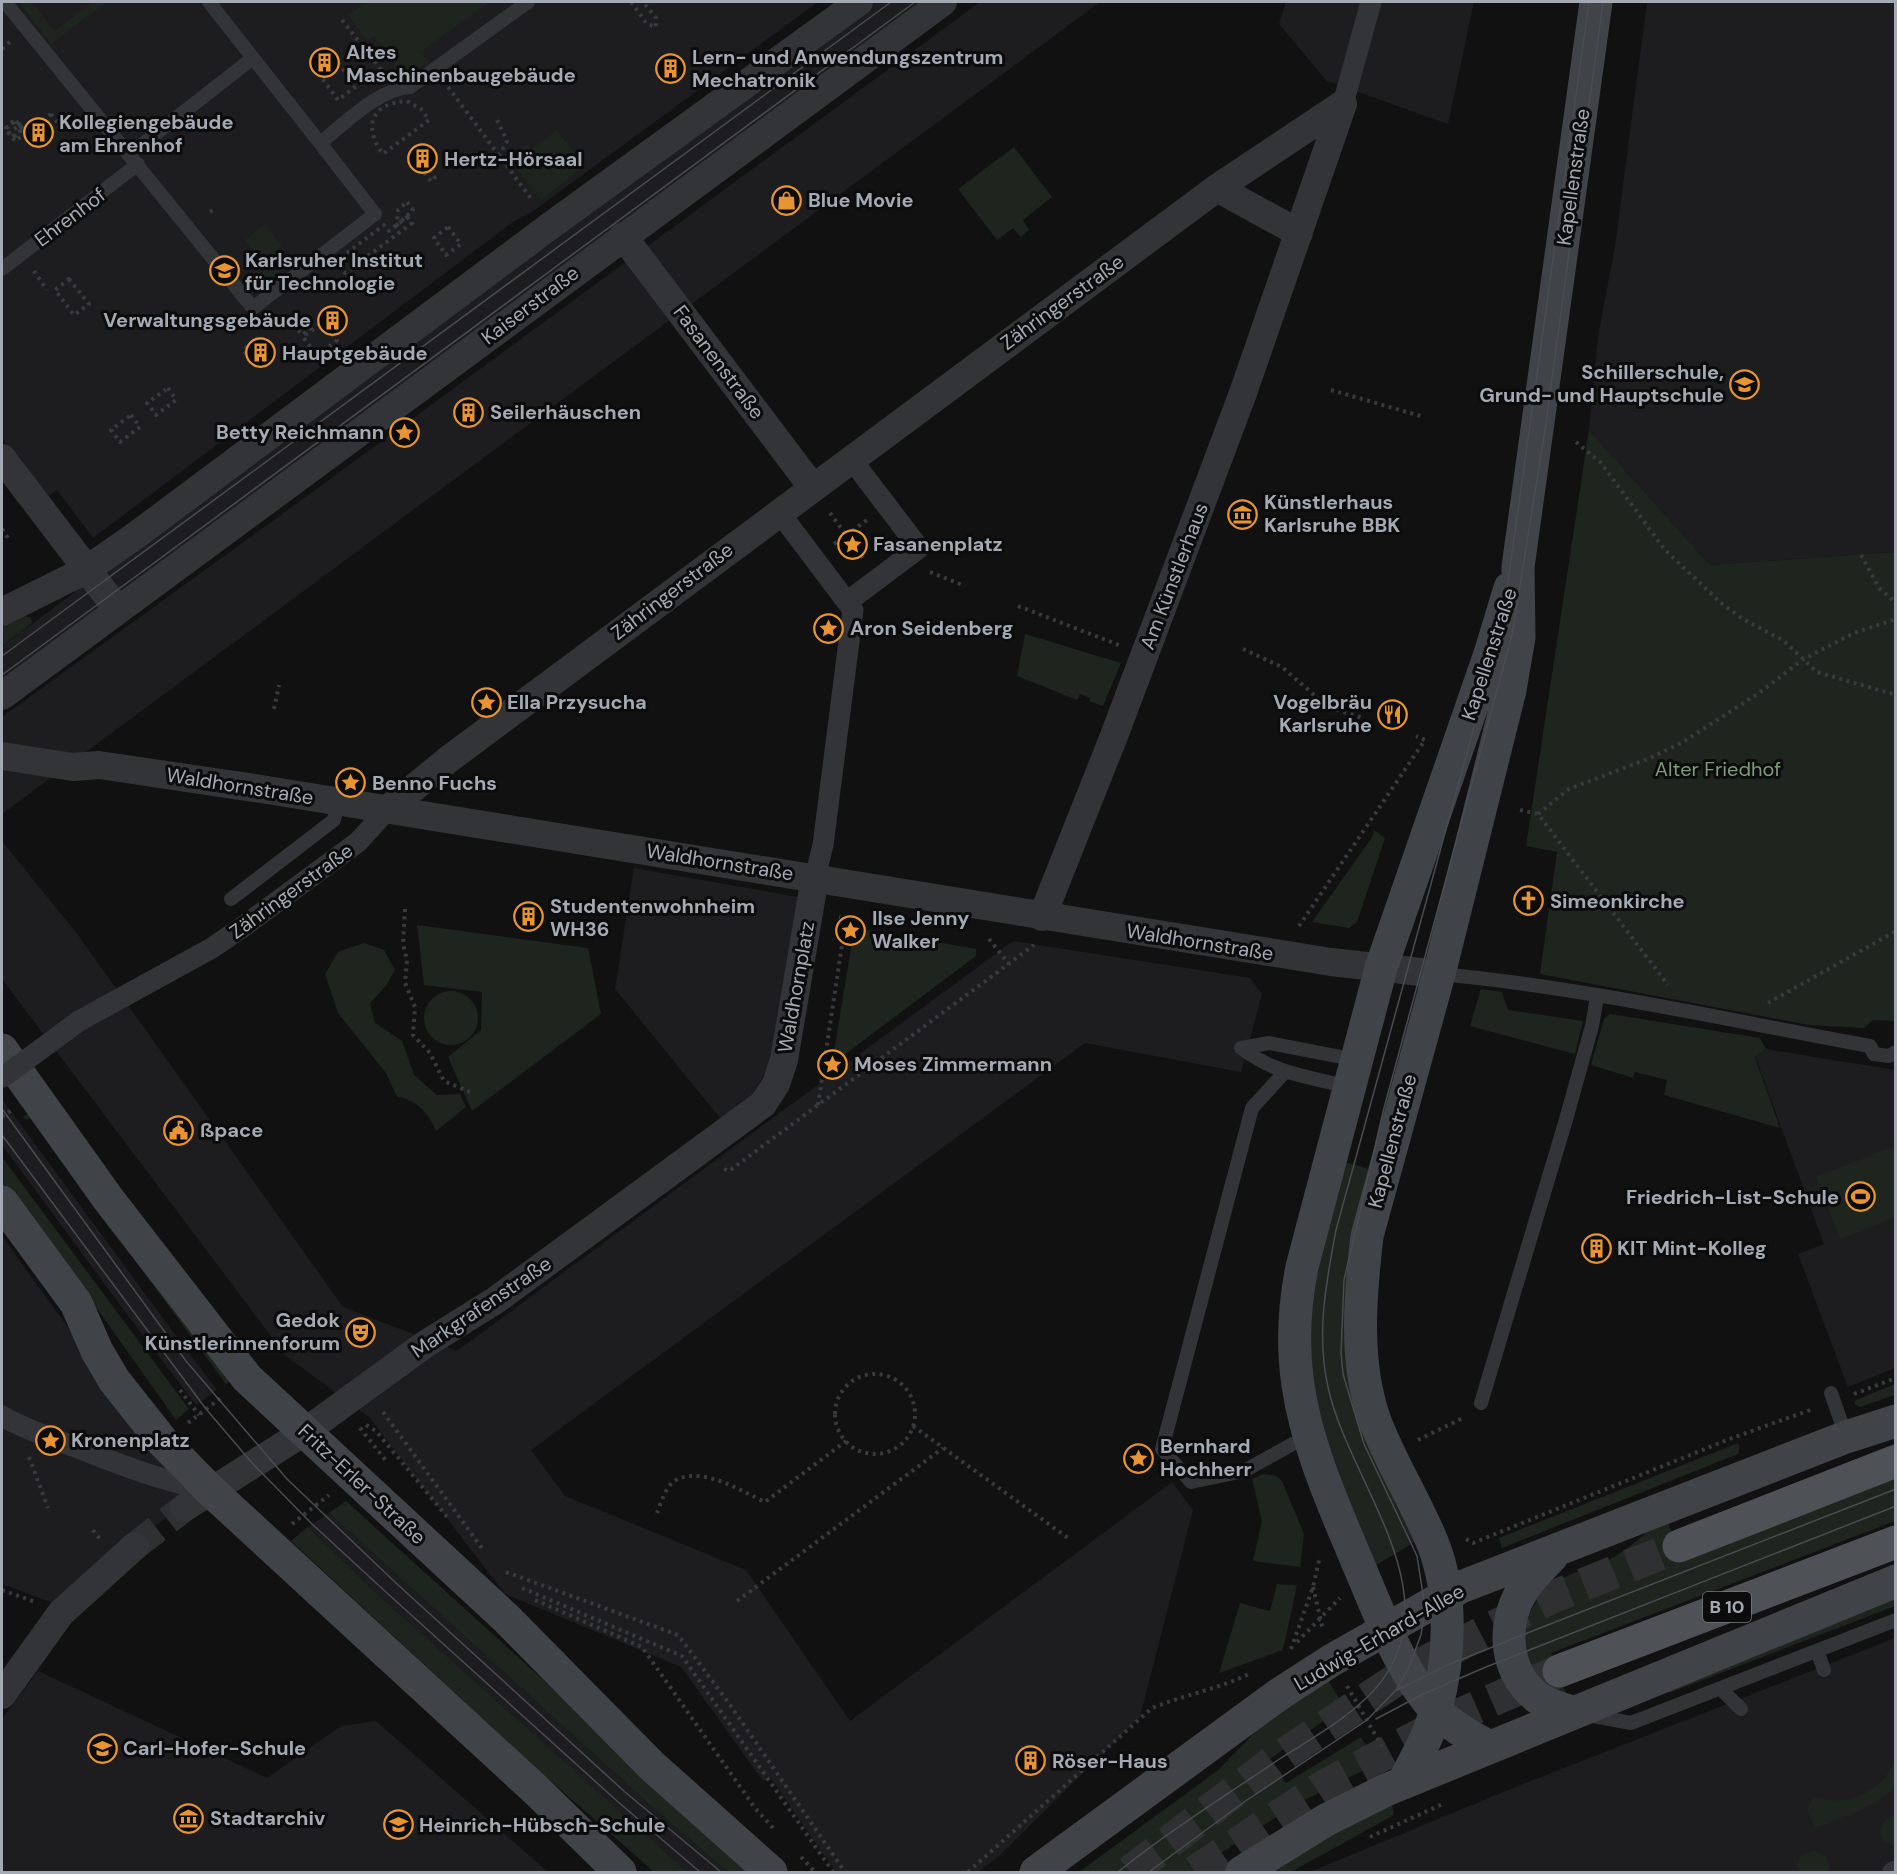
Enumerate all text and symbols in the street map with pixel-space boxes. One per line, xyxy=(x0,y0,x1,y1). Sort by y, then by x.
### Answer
place label: Altes Maschinenbaugebäude xyxy=(346,39,576,88)
place label: Lern- und Anwendungszentrum Mechatronik xyxy=(692,44,1003,93)
building icon: Altes Maschinenbaugebäude xyxy=(309,47,341,79)
building icon: Lern- und Anwendungszentrum Mechatronik xyxy=(655,52,687,84)
street label: Kapellenstraße xyxy=(1551,107,1595,247)
place label: Kollegiengebäude am Ehrenhof xyxy=(59,109,233,158)
building icon: Kollegiengebäude am Ehrenhof xyxy=(22,117,54,149)
building icon: Hertz-Hörsaal xyxy=(407,143,439,175)
place label: Hertz-Hörsaal xyxy=(444,146,583,172)
street label: Ehrenhof xyxy=(29,182,111,252)
shop icon: Blue Movie xyxy=(771,184,803,216)
place label: Blue Movie xyxy=(808,187,913,213)
place label: Karlsruher Institut für Technologie xyxy=(245,247,423,296)
street label: Zähringerstraße xyxy=(995,248,1129,356)
school or university icon: Karlsruher Institut für Technologie xyxy=(208,255,240,287)
street label: Kaiserstraße xyxy=(476,260,584,350)
street label: Fasanenstraße xyxy=(668,300,770,424)
building icon: Verwaltungsgebäude xyxy=(316,304,348,336)
place label: Verwaltungsgebäude xyxy=(103,307,311,333)
building icon: Hauptgebäude xyxy=(245,337,277,369)
place label: Hauptgebäude xyxy=(282,340,428,366)
place label: Schillerschule, Grund- und Hauptschule xyxy=(1479,359,1724,408)
school or university icon: Schillerschule, Grund- und Hauptschule xyxy=(1729,368,1761,400)
building icon: Seilerhäuschen xyxy=(453,396,485,428)
place label: Seilerhäuschen xyxy=(490,399,641,425)
place icon: Betty Reichmann xyxy=(389,416,421,448)
place label: Betty Reichmann xyxy=(216,419,384,445)
place label: Künstlerhaus Karlsruhe BBK xyxy=(1264,489,1400,538)
museum icon: Künstlerhaus Karlsruhe BBK xyxy=(1227,498,1259,530)
street label: Am Künstlerhaus xyxy=(1134,499,1214,653)
place icon: Fasanenplatz xyxy=(836,528,868,560)
place label: Fasanenplatz xyxy=(873,531,1003,557)
street label: Zähringerstraße xyxy=(606,537,738,645)
street label: Kapellenstraße xyxy=(1455,584,1523,724)
place icon: Aron Seidenberg xyxy=(813,612,845,644)
place label: Aron Seidenberg xyxy=(850,615,1014,641)
place icon: Ella Przysucha xyxy=(470,686,502,718)
place label: Ella Przysucha xyxy=(507,689,647,715)
place label: Vogelbräu Karlsruhe xyxy=(1273,689,1372,738)
restaurant icon: Vogelbräu Karlsruhe xyxy=(1377,698,1409,730)
park label: Alter Friedhof xyxy=(1655,756,1781,782)
street label: Waldhornstraße xyxy=(165,762,315,810)
place icon: Benno Fuchs xyxy=(335,767,367,799)
place label: Benno Fuchs xyxy=(372,770,497,796)
street label: Zähringerstraße xyxy=(224,837,358,945)
street label: Waldhornstraße xyxy=(645,838,795,886)
church icon: Simeonkirche xyxy=(1513,885,1545,917)
place label: Simeonkirche xyxy=(1550,888,1685,914)
place label: Studentenwohnheim WH36 xyxy=(550,893,755,942)
building icon: Studentenwohnheim WH36 xyxy=(513,901,545,933)
place label: Ilse Jenny Walker xyxy=(872,905,969,954)
place icon: Ilse Jenny Walker xyxy=(835,914,867,946)
street label: Waldhornstraße xyxy=(1125,918,1275,966)
street label: Waldhornplatz xyxy=(772,919,820,1055)
place icon: Moses Zimmermann xyxy=(817,1048,849,1080)
place label: Moses Zimmermann xyxy=(854,1051,1052,1077)
street label: Kapellenstraße xyxy=(1362,1071,1422,1211)
public building icon: ßpace xyxy=(163,1114,195,1146)
place label: ßpace xyxy=(200,1117,263,1143)
sports icon: Friedrich-List-Schule xyxy=(1844,1181,1876,1213)
place label: Friedrich-List-Schule xyxy=(1626,1184,1839,1210)
building icon: KIT Mint-Kolleg xyxy=(1580,1232,1612,1264)
place label: KIT Mint-Kolleg xyxy=(1617,1235,1767,1261)
street label: Markgrafenstraße xyxy=(406,1250,556,1364)
place label: Gedok Künstlerinnenforum xyxy=(145,1307,340,1356)
theatre icon: Gedok Künstlerinnenforum xyxy=(345,1316,377,1348)
street label: Fritz-Erler-Straße xyxy=(293,1418,431,1550)
place icon: Kronenplatz xyxy=(34,1424,66,1456)
place label: Kronenplatz xyxy=(71,1427,190,1453)
place label: Bernhard Hochherr xyxy=(1160,1433,1252,1482)
place icon: Bernhard Hochherr xyxy=(1123,1442,1155,1474)
street label: Ludwig-Erhard-Allee xyxy=(1289,1578,1469,1696)
road number: B 10 xyxy=(1703,1592,1751,1622)
school or university icon: Carl-Hofer-Schule xyxy=(86,1732,118,1764)
place label: Carl-Hofer-Schule xyxy=(123,1735,306,1761)
building icon: Röser-Haus xyxy=(1015,1745,1047,1777)
place label: Röser-Haus xyxy=(1052,1748,1168,1774)
museum icon: Stadtarchiv xyxy=(173,1802,205,1834)
place label: Stadtarchiv xyxy=(210,1805,325,1831)
school or university icon: Heinrich-Hübsch-Schule xyxy=(382,1809,414,1841)
place label: Heinrich-Hübsch-Schule xyxy=(419,1812,665,1838)

